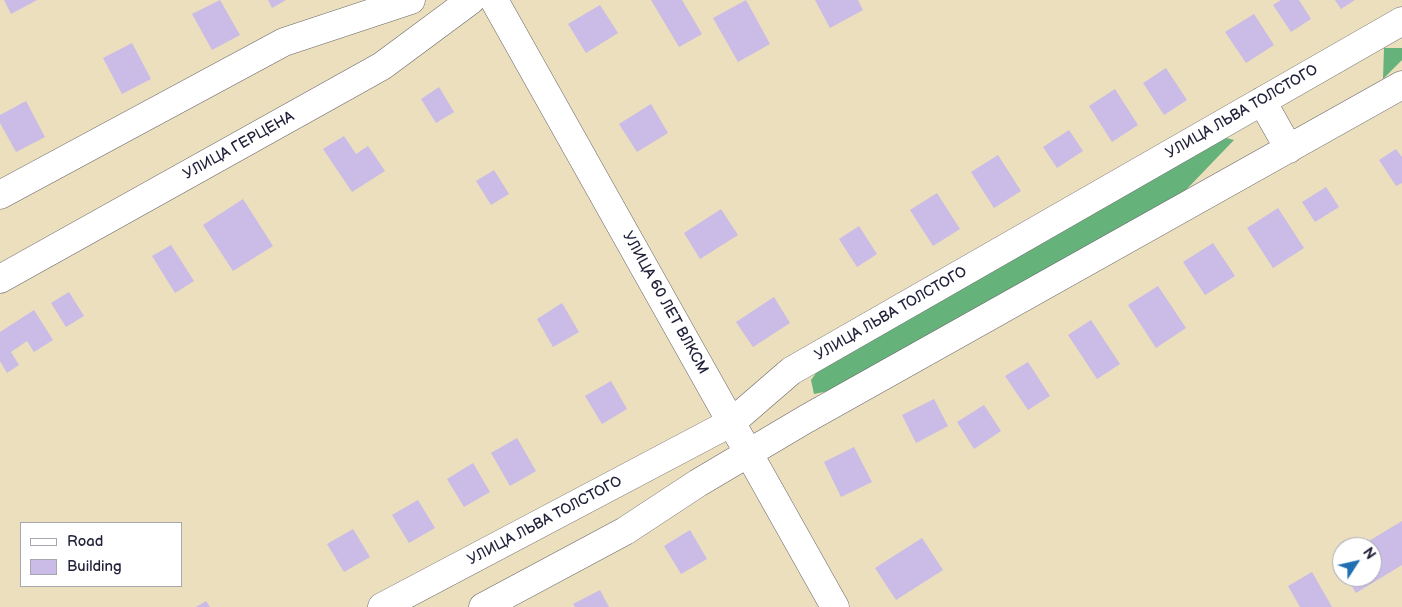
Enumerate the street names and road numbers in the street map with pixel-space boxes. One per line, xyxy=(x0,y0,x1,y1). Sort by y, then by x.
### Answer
street label: УЛИЦА ЛЬВА ТОЛСТОГО xyxy=(1163,61,1321,163)
street label: УЛИЦА ГЕРЦЕНА xyxy=(180,108,298,184)
street label: УЛИЦА 60 ЛЕТ ВЛКСМ xyxy=(618,229,712,377)
street label: УЛИЦА ЛЬВА ТОЛСТОГО xyxy=(812,263,970,365)
street label: УЛИЦА ЛЬВА ТОЛСТОГО xyxy=(465,473,625,569)

